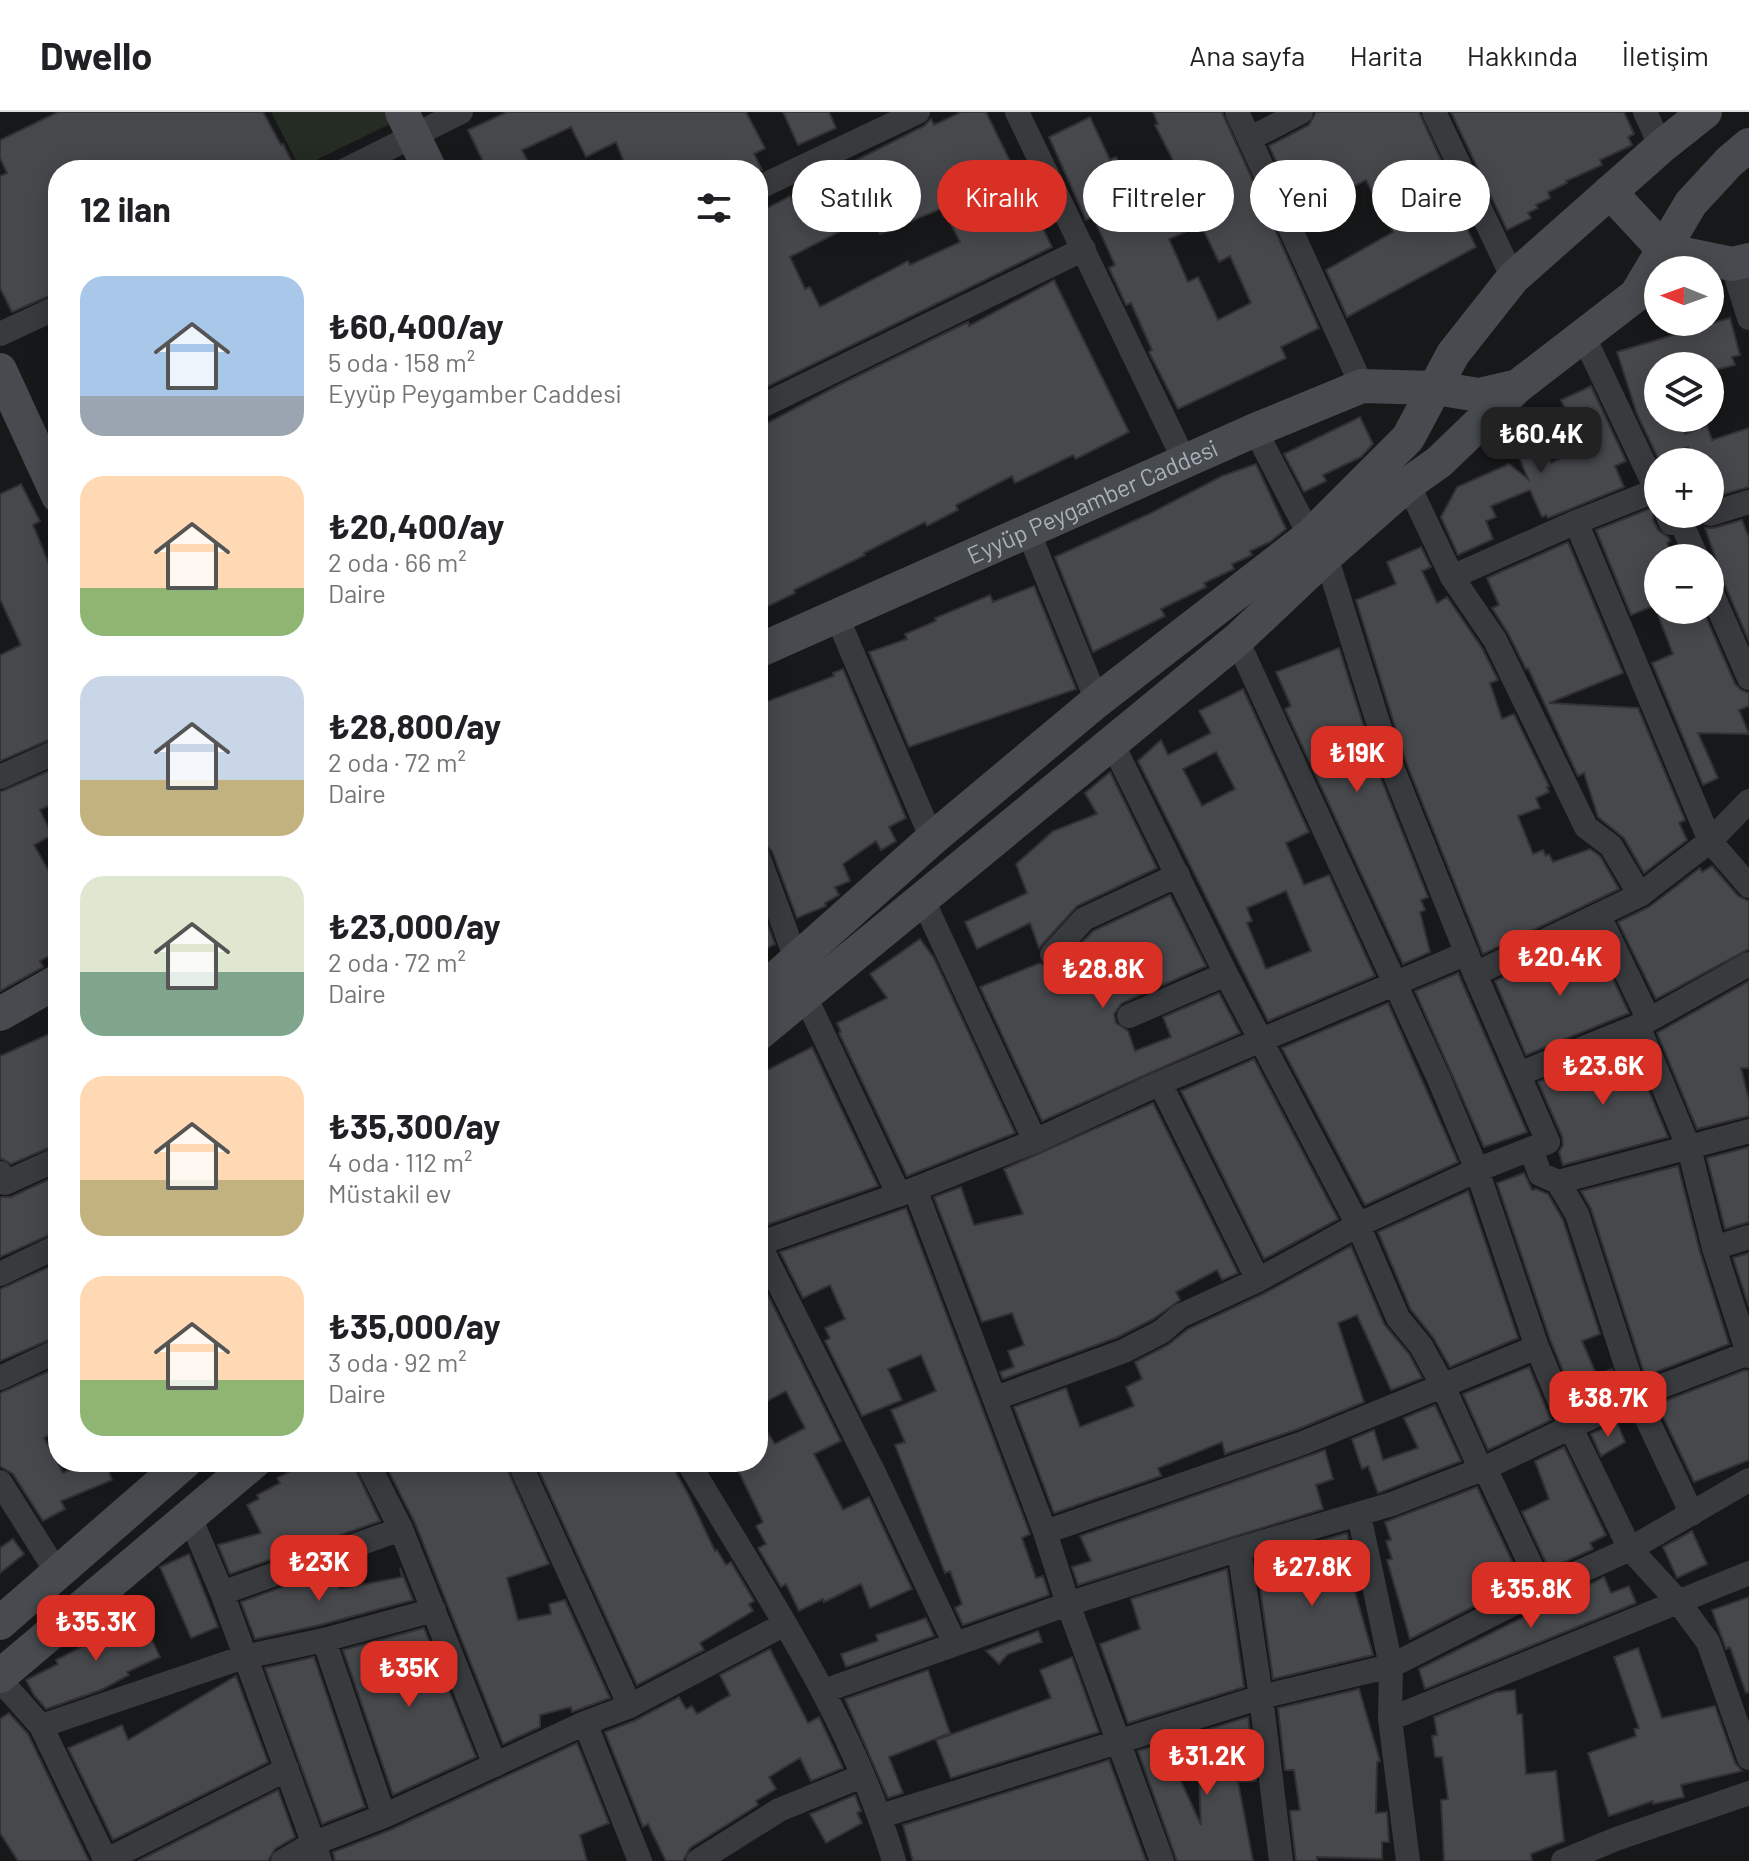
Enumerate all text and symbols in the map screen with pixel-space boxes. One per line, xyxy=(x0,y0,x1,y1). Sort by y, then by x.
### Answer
text: Dwello xyxy=(40,32,152,78)
text: Ana sayfa xyxy=(1189,38,1305,72)
text: Harita xyxy=(1349,38,1423,72)
text: Hakkında xyxy=(1467,38,1578,72)
text: İletişim xyxy=(1622,38,1709,72)
chip: Satılık xyxy=(792,160,921,232)
chip: Kiralık xyxy=(937,160,1067,232)
chip: Filtreler xyxy=(1083,160,1234,232)
chip: Yeni xyxy=(1250,160,1356,232)
chip: Daire xyxy=(1372,160,1490,232)
icon: filters xyxy=(692,186,736,230)
text: 12 ilan xyxy=(80,188,171,229)
north arrow xyxy=(1644,256,1724,336)
map controls xyxy=(1644,256,1724,624)
text: ₺60,400/ay xyxy=(328,305,504,346)
icon: home xyxy=(144,308,240,404)
text: 5 oda · 158 m² xyxy=(328,346,475,377)
button: layers xyxy=(1644,352,1724,432)
text: Eyyüp Peygamber Caddesi xyxy=(328,377,621,408)
pin: ₺60.4K xyxy=(1476,407,1606,475)
text: ₺60.4K xyxy=(1499,417,1583,448)
street label: Eyyüp Peygamber Caddesi xyxy=(962,433,1221,569)
button: + xyxy=(1644,448,1724,528)
text: ₺20,400/ay xyxy=(328,505,504,546)
icon: home xyxy=(144,508,240,604)
button: − xyxy=(1644,544,1724,624)
text: 2 oda · 66 m² xyxy=(328,546,467,577)
text: Daire xyxy=(328,577,386,608)
text: ₺28,800/ay xyxy=(328,705,501,746)
icon: home xyxy=(144,708,240,804)
pin: ₺19K xyxy=(1310,726,1404,794)
text: ₺19K xyxy=(1329,736,1385,767)
text: 2 oda · 72 m² xyxy=(328,746,466,777)
text: Daire xyxy=(328,777,386,808)
text: ₺23,000/ay xyxy=(328,905,501,946)
icon: home xyxy=(144,908,240,1004)
pin: ₺20.4K xyxy=(1495,930,1625,998)
text: ₺20.4K xyxy=(1517,940,1603,971)
pin: ₺28.8K xyxy=(1038,942,1168,1010)
text: 2 oda · 72 m² xyxy=(328,946,466,977)
text: ₺28.8K xyxy=(1062,952,1144,983)
text: Daire xyxy=(328,977,386,1008)
pin: ₺23.6K xyxy=(1538,1039,1668,1107)
text: ₺23.6K xyxy=(1562,1049,1644,1080)
text: ₺35,300/ay xyxy=(328,1105,500,1146)
icon: home xyxy=(144,1108,240,1204)
text: 4 oda · 112 m² xyxy=(328,1146,472,1177)
text: Müstakil ev xyxy=(328,1177,451,1208)
text: ₺35,000/ay xyxy=(328,1305,501,1346)
icon: home xyxy=(144,1308,240,1404)
text: 3 oda · 92 m² xyxy=(328,1346,467,1377)
pin: ₺38.7K xyxy=(1543,1371,1673,1439)
text: Daire xyxy=(328,1377,386,1408)
text: ₺38.7K xyxy=(1567,1381,1649,1412)
pin: ₺23K xyxy=(272,1535,366,1603)
pin: ₺27.8K xyxy=(1247,1540,1377,1608)
text: ₺23K xyxy=(288,1545,350,1576)
text: ₺27.8K xyxy=(1272,1550,1352,1581)
pin: ₺35.8K xyxy=(1466,1562,1596,1630)
text: ₺35.8K xyxy=(1490,1572,1572,1603)
pin: ₺35.3K xyxy=(31,1595,161,1663)
text: ₺35.3K xyxy=(55,1605,137,1636)
pin: ₺35K xyxy=(362,1641,456,1709)
text: ₺35K xyxy=(378,1651,440,1682)
pin: ₺31.2K xyxy=(1142,1729,1272,1797)
text: ₺31.2K xyxy=(1168,1739,1246,1770)

